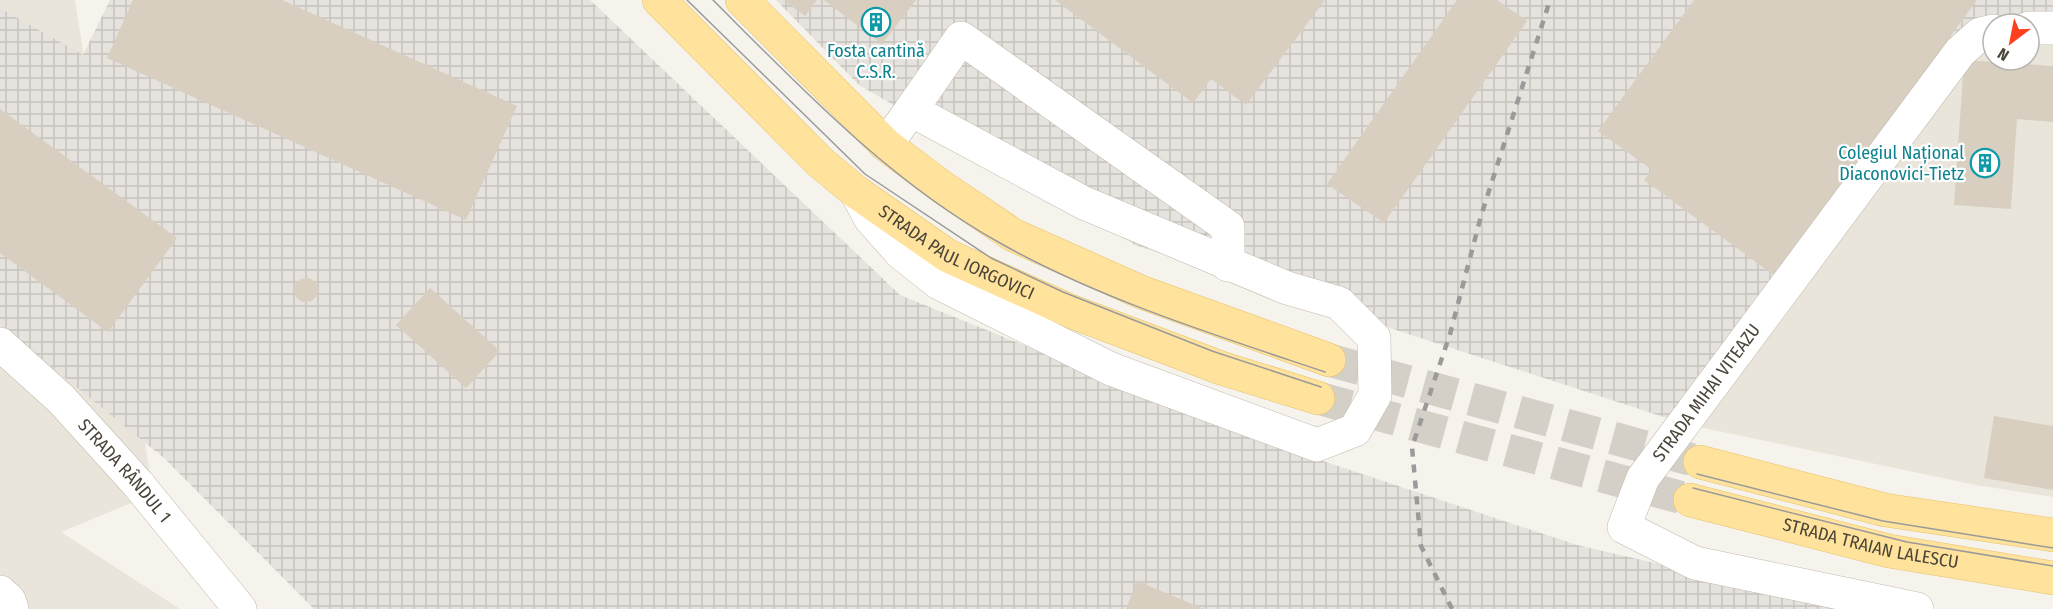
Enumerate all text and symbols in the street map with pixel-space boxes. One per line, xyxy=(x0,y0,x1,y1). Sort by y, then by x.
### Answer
building icon: Fosta cantină C.S.R. xyxy=(860,6,892,38)
north arrow xyxy=(1981,12,2041,72)
place label: Fosta cantină C.S.R. xyxy=(827,40,925,83)
text: N xyxy=(1994,44,2012,65)
place label: Colegiul Național Diaconovici-Tietz xyxy=(1838,142,1964,185)
building icon: Colegiul Național Diaconovici-Tietz xyxy=(1969,147,2001,179)
street label: STRADA PAUL IORGOVICI xyxy=(874,200,1038,304)
street label: STRADA MIHAI VITEAZU xyxy=(1648,320,1765,466)
street label: STRADA RÂNDUL 1 xyxy=(73,414,176,527)
street label: STRADA TRAIAN LALESCU xyxy=(1781,513,1960,573)

